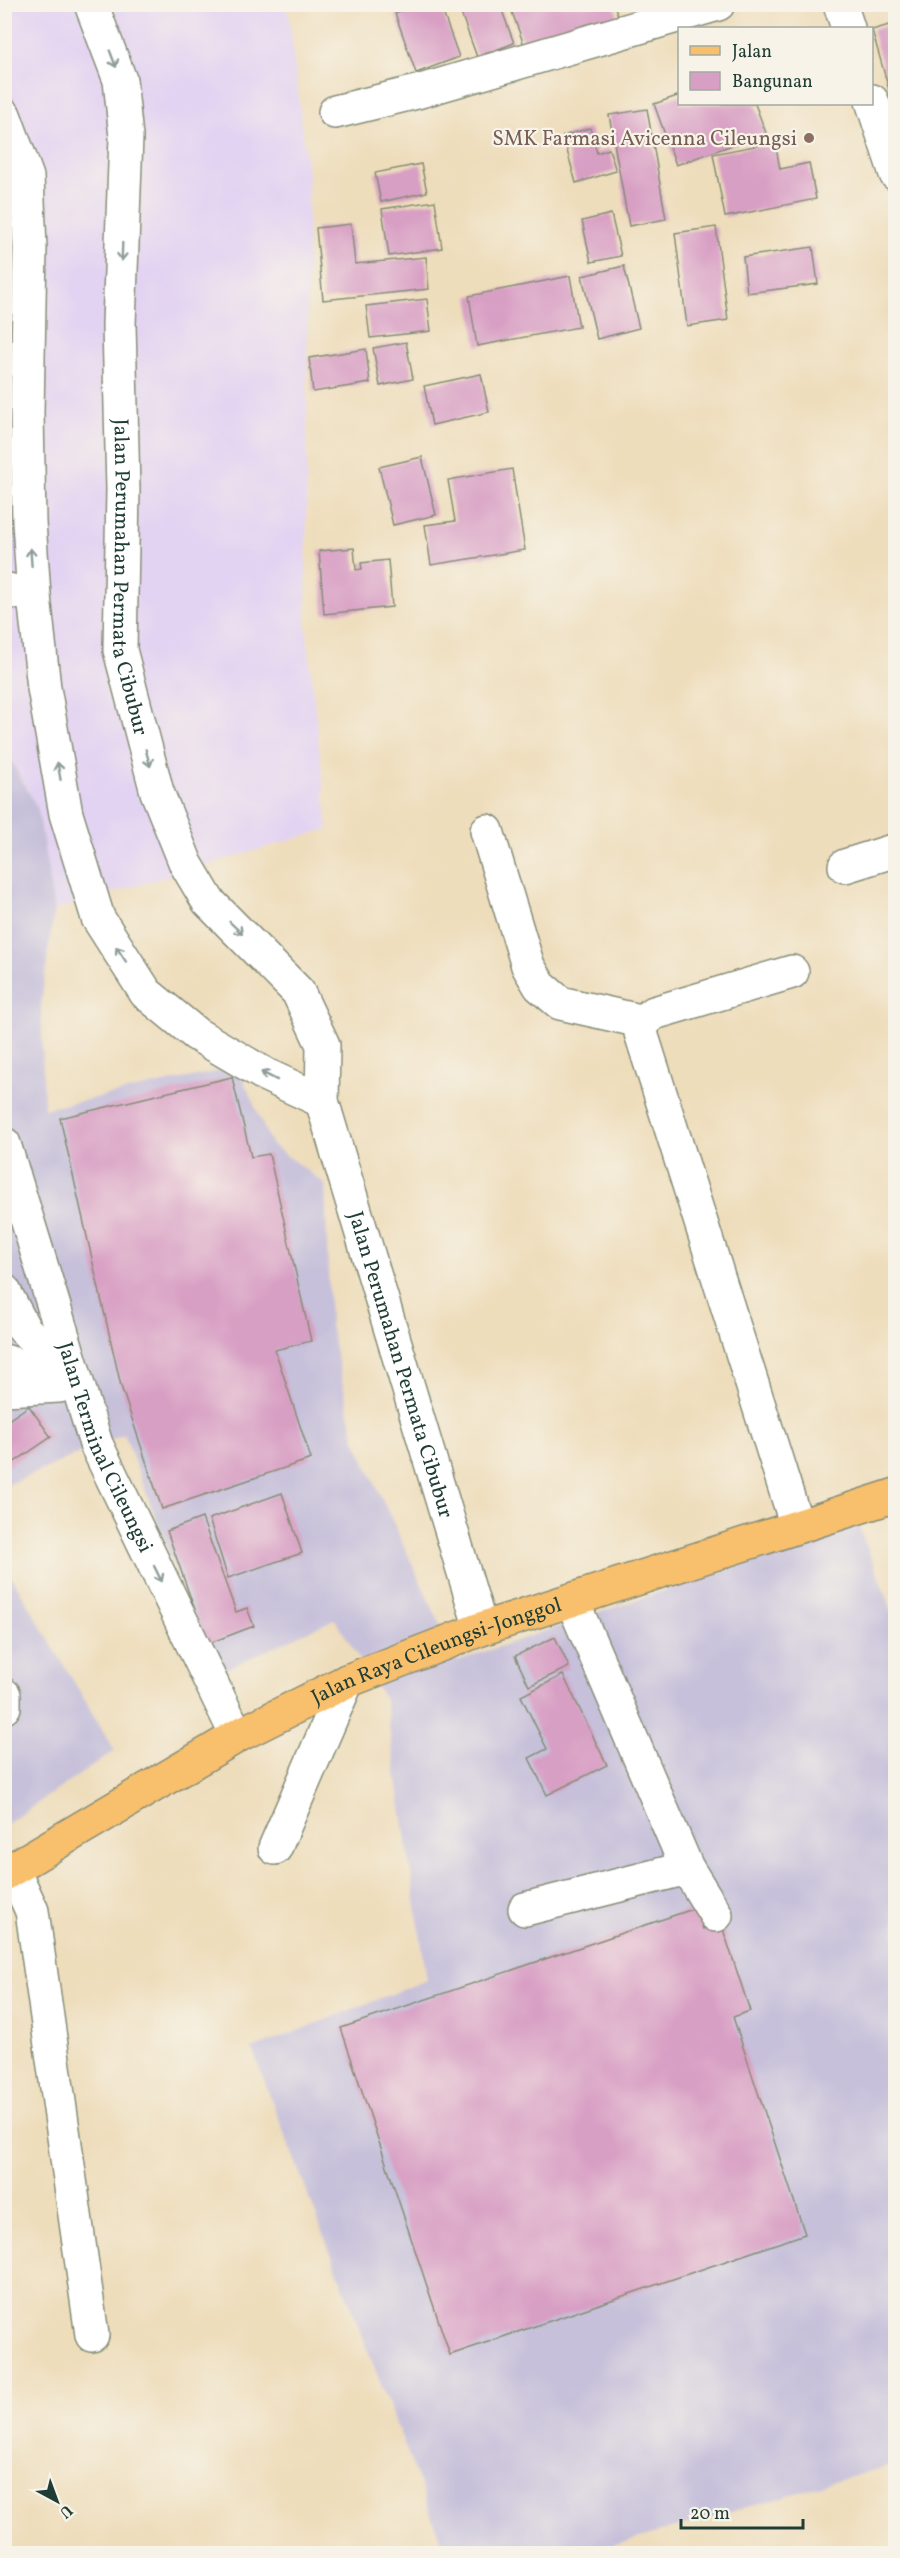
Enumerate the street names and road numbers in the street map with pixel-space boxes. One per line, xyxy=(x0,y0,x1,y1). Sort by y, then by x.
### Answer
street label: Jalan Perumahan Permata Cibubur xyxy=(104,418,155,739)
street label: Jalan Perumahan Permata Cibubur xyxy=(340,1208,460,1522)
street label: Jalan Terminal Cileungsi xyxy=(50,1339,159,1558)
street label: Jalan Raya Cileungsi-Jonggol xyxy=(306,1591,565,1713)

